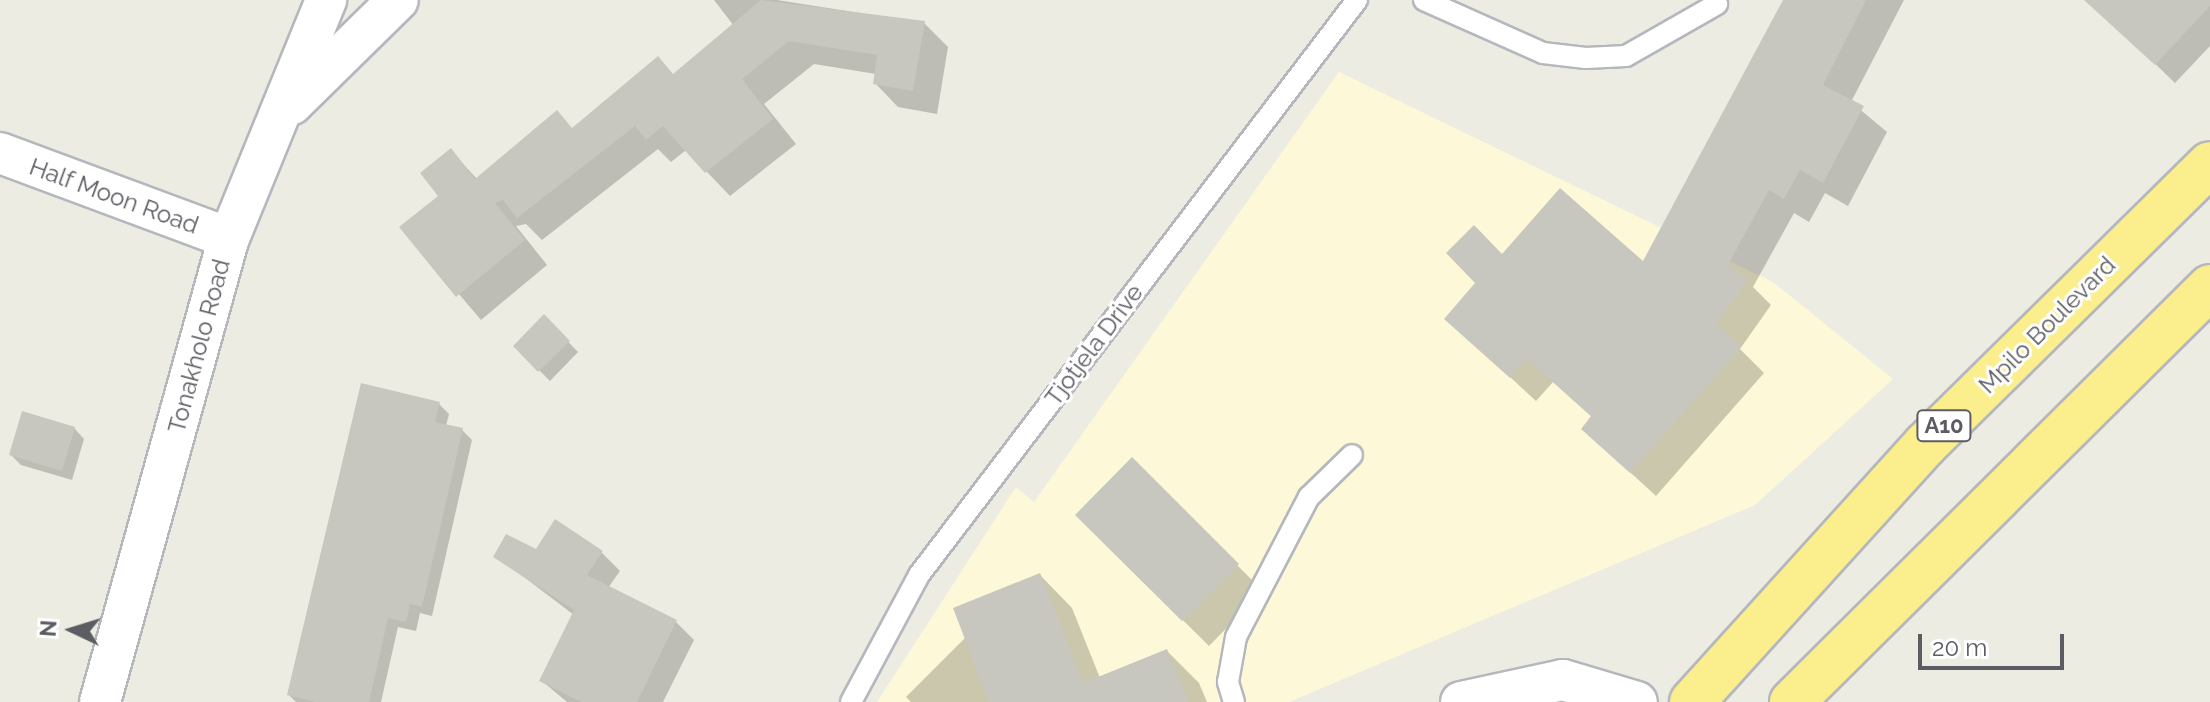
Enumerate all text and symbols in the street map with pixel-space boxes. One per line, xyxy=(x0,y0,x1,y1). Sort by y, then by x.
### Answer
street label: Half Moon Road xyxy=(25,152,203,240)
street label: Mpilo Boulevard xyxy=(1973,251,2121,399)
street label: Tonakholo Road xyxy=(162,256,236,436)
street label: Tjotjela Drive xyxy=(1039,279,1149,411)
road number: A10 xyxy=(1916,408,1972,444)
north arrow xyxy=(32,590,112,670)
scale bar xyxy=(1922,618,2068,668)
text: N xyxy=(35,619,62,638)
text: 20 m xyxy=(1932,633,1987,662)

